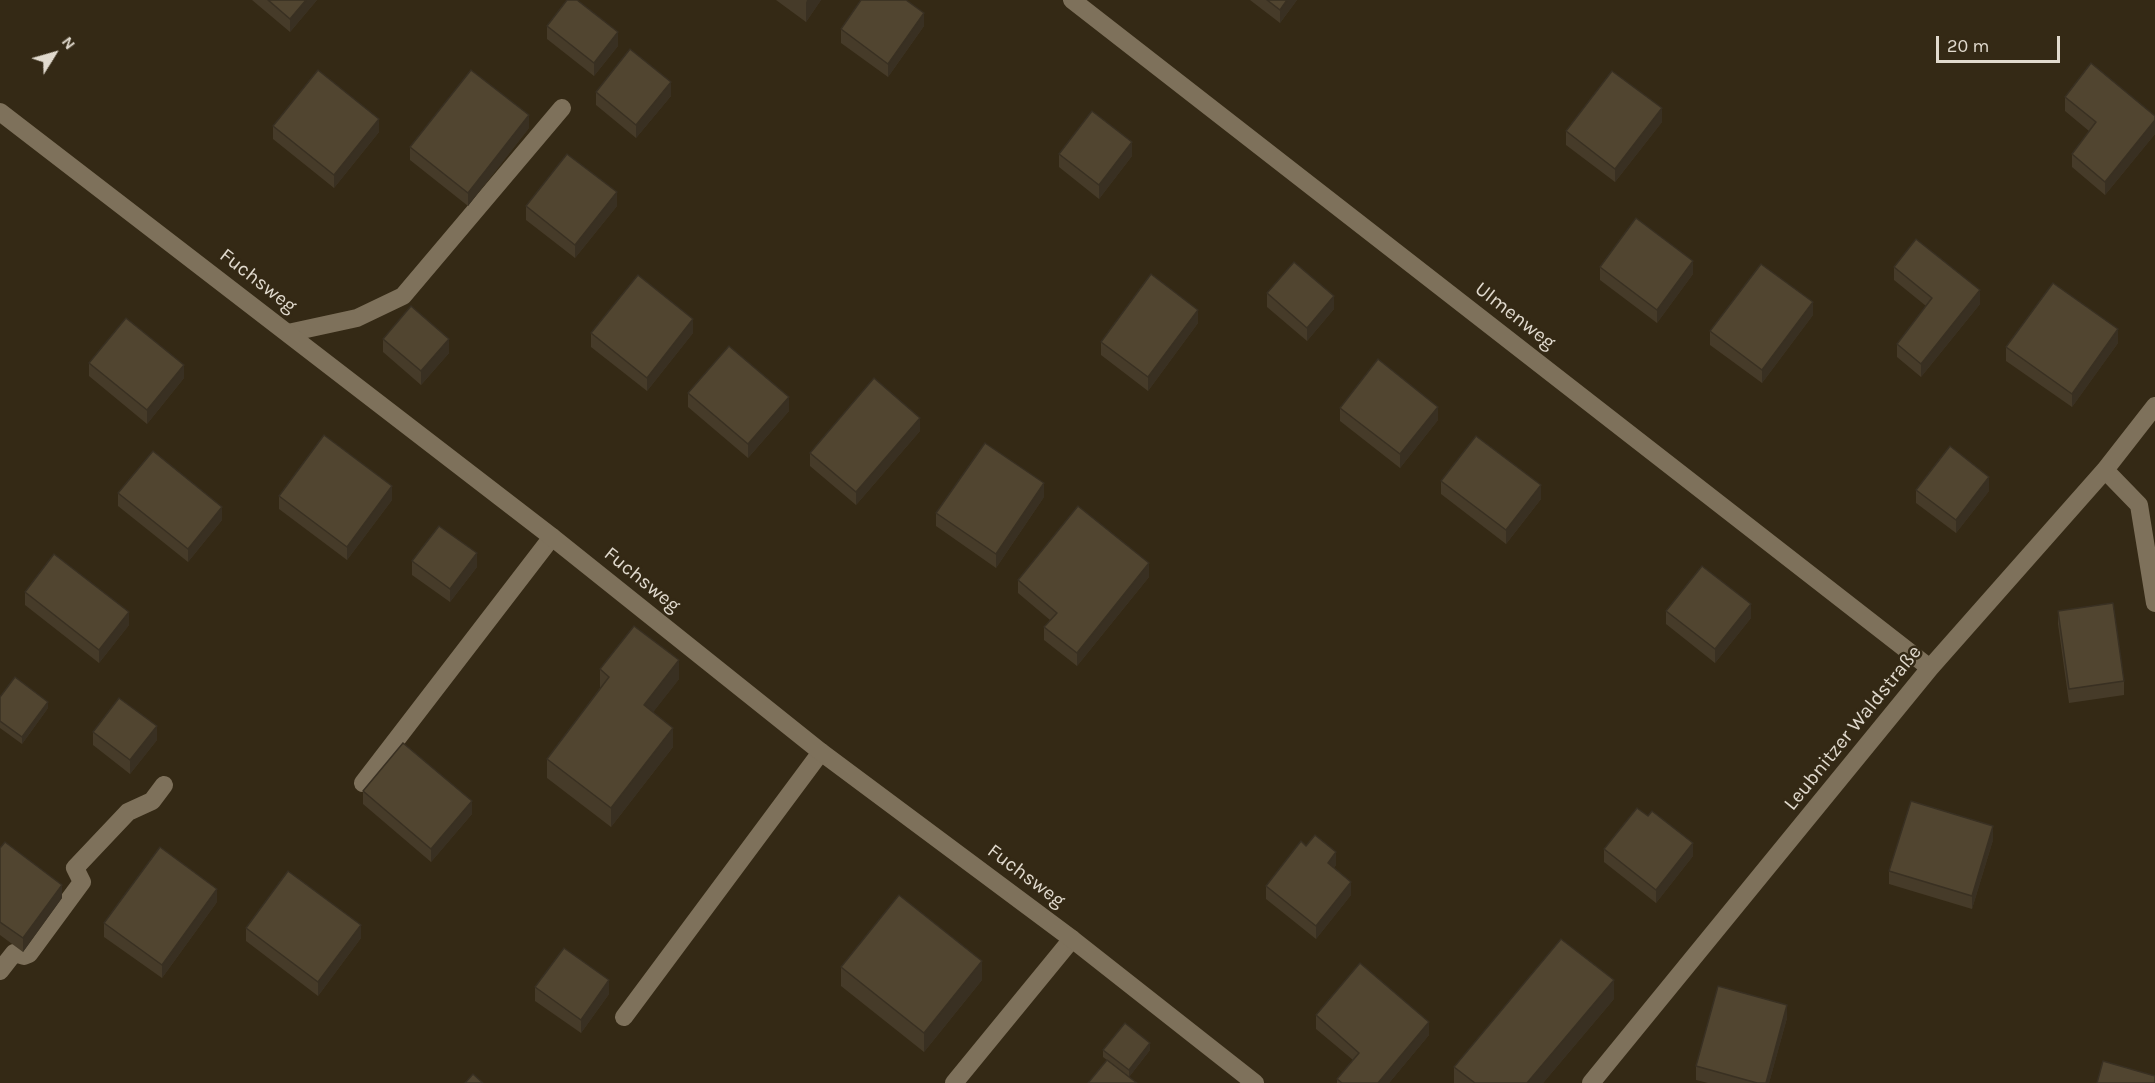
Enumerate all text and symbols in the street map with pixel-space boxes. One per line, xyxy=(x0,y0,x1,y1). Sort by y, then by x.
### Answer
north arrow xyxy=(24,24,84,84)
scale bar xyxy=(1939,24,2064,62)
text: N xyxy=(58,33,80,53)
text: 20 m xyxy=(1947,35,1989,57)
street label: Fuchsweg xyxy=(215,244,301,318)
street label: Ulmenweg xyxy=(1470,277,1560,355)
street label: Fuchsweg xyxy=(599,542,685,618)
street label: Leubnitzer Waldstraße xyxy=(1779,641,1927,815)
street label: Fuchsweg xyxy=(982,839,1070,913)

